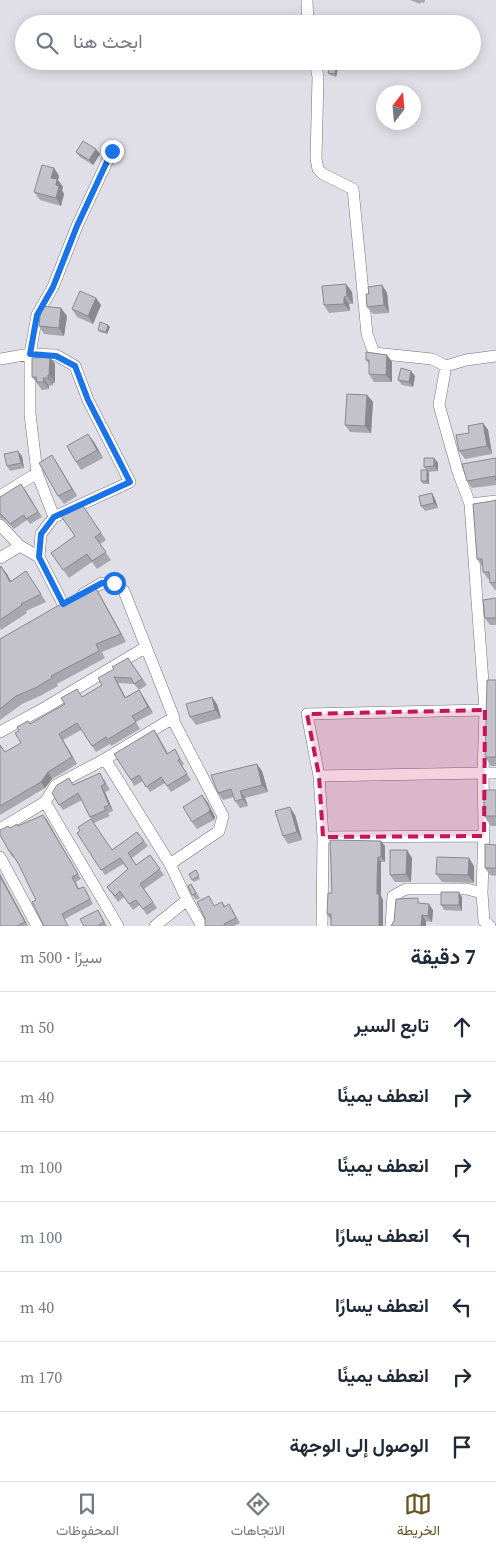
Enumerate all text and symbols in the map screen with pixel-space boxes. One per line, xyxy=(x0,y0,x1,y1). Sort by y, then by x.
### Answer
search box xyxy=(15,15,481,70)
text: ابحث هنا xyxy=(73,28,143,54)
icon: search xyxy=(33,29,61,57)
north arrow xyxy=(376,85,421,130)
route end xyxy=(101,140,124,163)
route start xyxy=(103,572,126,595)
text: 7 دقيقة xyxy=(411,942,476,971)
text: سيرًا · 500 m xyxy=(20,946,102,968)
text: تابع السير xyxy=(354,1012,429,1038)
icon: ahead xyxy=(448,1013,476,1041)
text: 50 m xyxy=(20,1016,54,1038)
text: انعطف يمينًا xyxy=(337,1082,429,1108)
icon: right xyxy=(448,1083,476,1111)
text: 40 m xyxy=(20,1086,54,1108)
text: انعطف يمينًا xyxy=(337,1152,429,1178)
icon: right xyxy=(448,1153,476,1181)
text: 100 m xyxy=(20,1156,62,1178)
text: انعطف يسارًا xyxy=(335,1222,429,1248)
icon: left xyxy=(448,1223,476,1251)
text: 100 m xyxy=(20,1226,62,1248)
text: انعطف يسارًا xyxy=(335,1292,429,1318)
icon: left xyxy=(448,1293,476,1321)
text: 40 m xyxy=(20,1296,54,1318)
text: انعطف يمينًا xyxy=(337,1362,429,1388)
icon: right xyxy=(448,1363,476,1391)
text: 170 m xyxy=(20,1366,62,1388)
text: الوصول إلى الوجهة xyxy=(290,1432,429,1458)
icon: arrive xyxy=(448,1433,476,1461)
tab: المحفوظات xyxy=(56,1490,119,1543)
tab: الاتجاهات xyxy=(231,1490,285,1543)
tab: الخريطة xyxy=(397,1490,440,1543)

